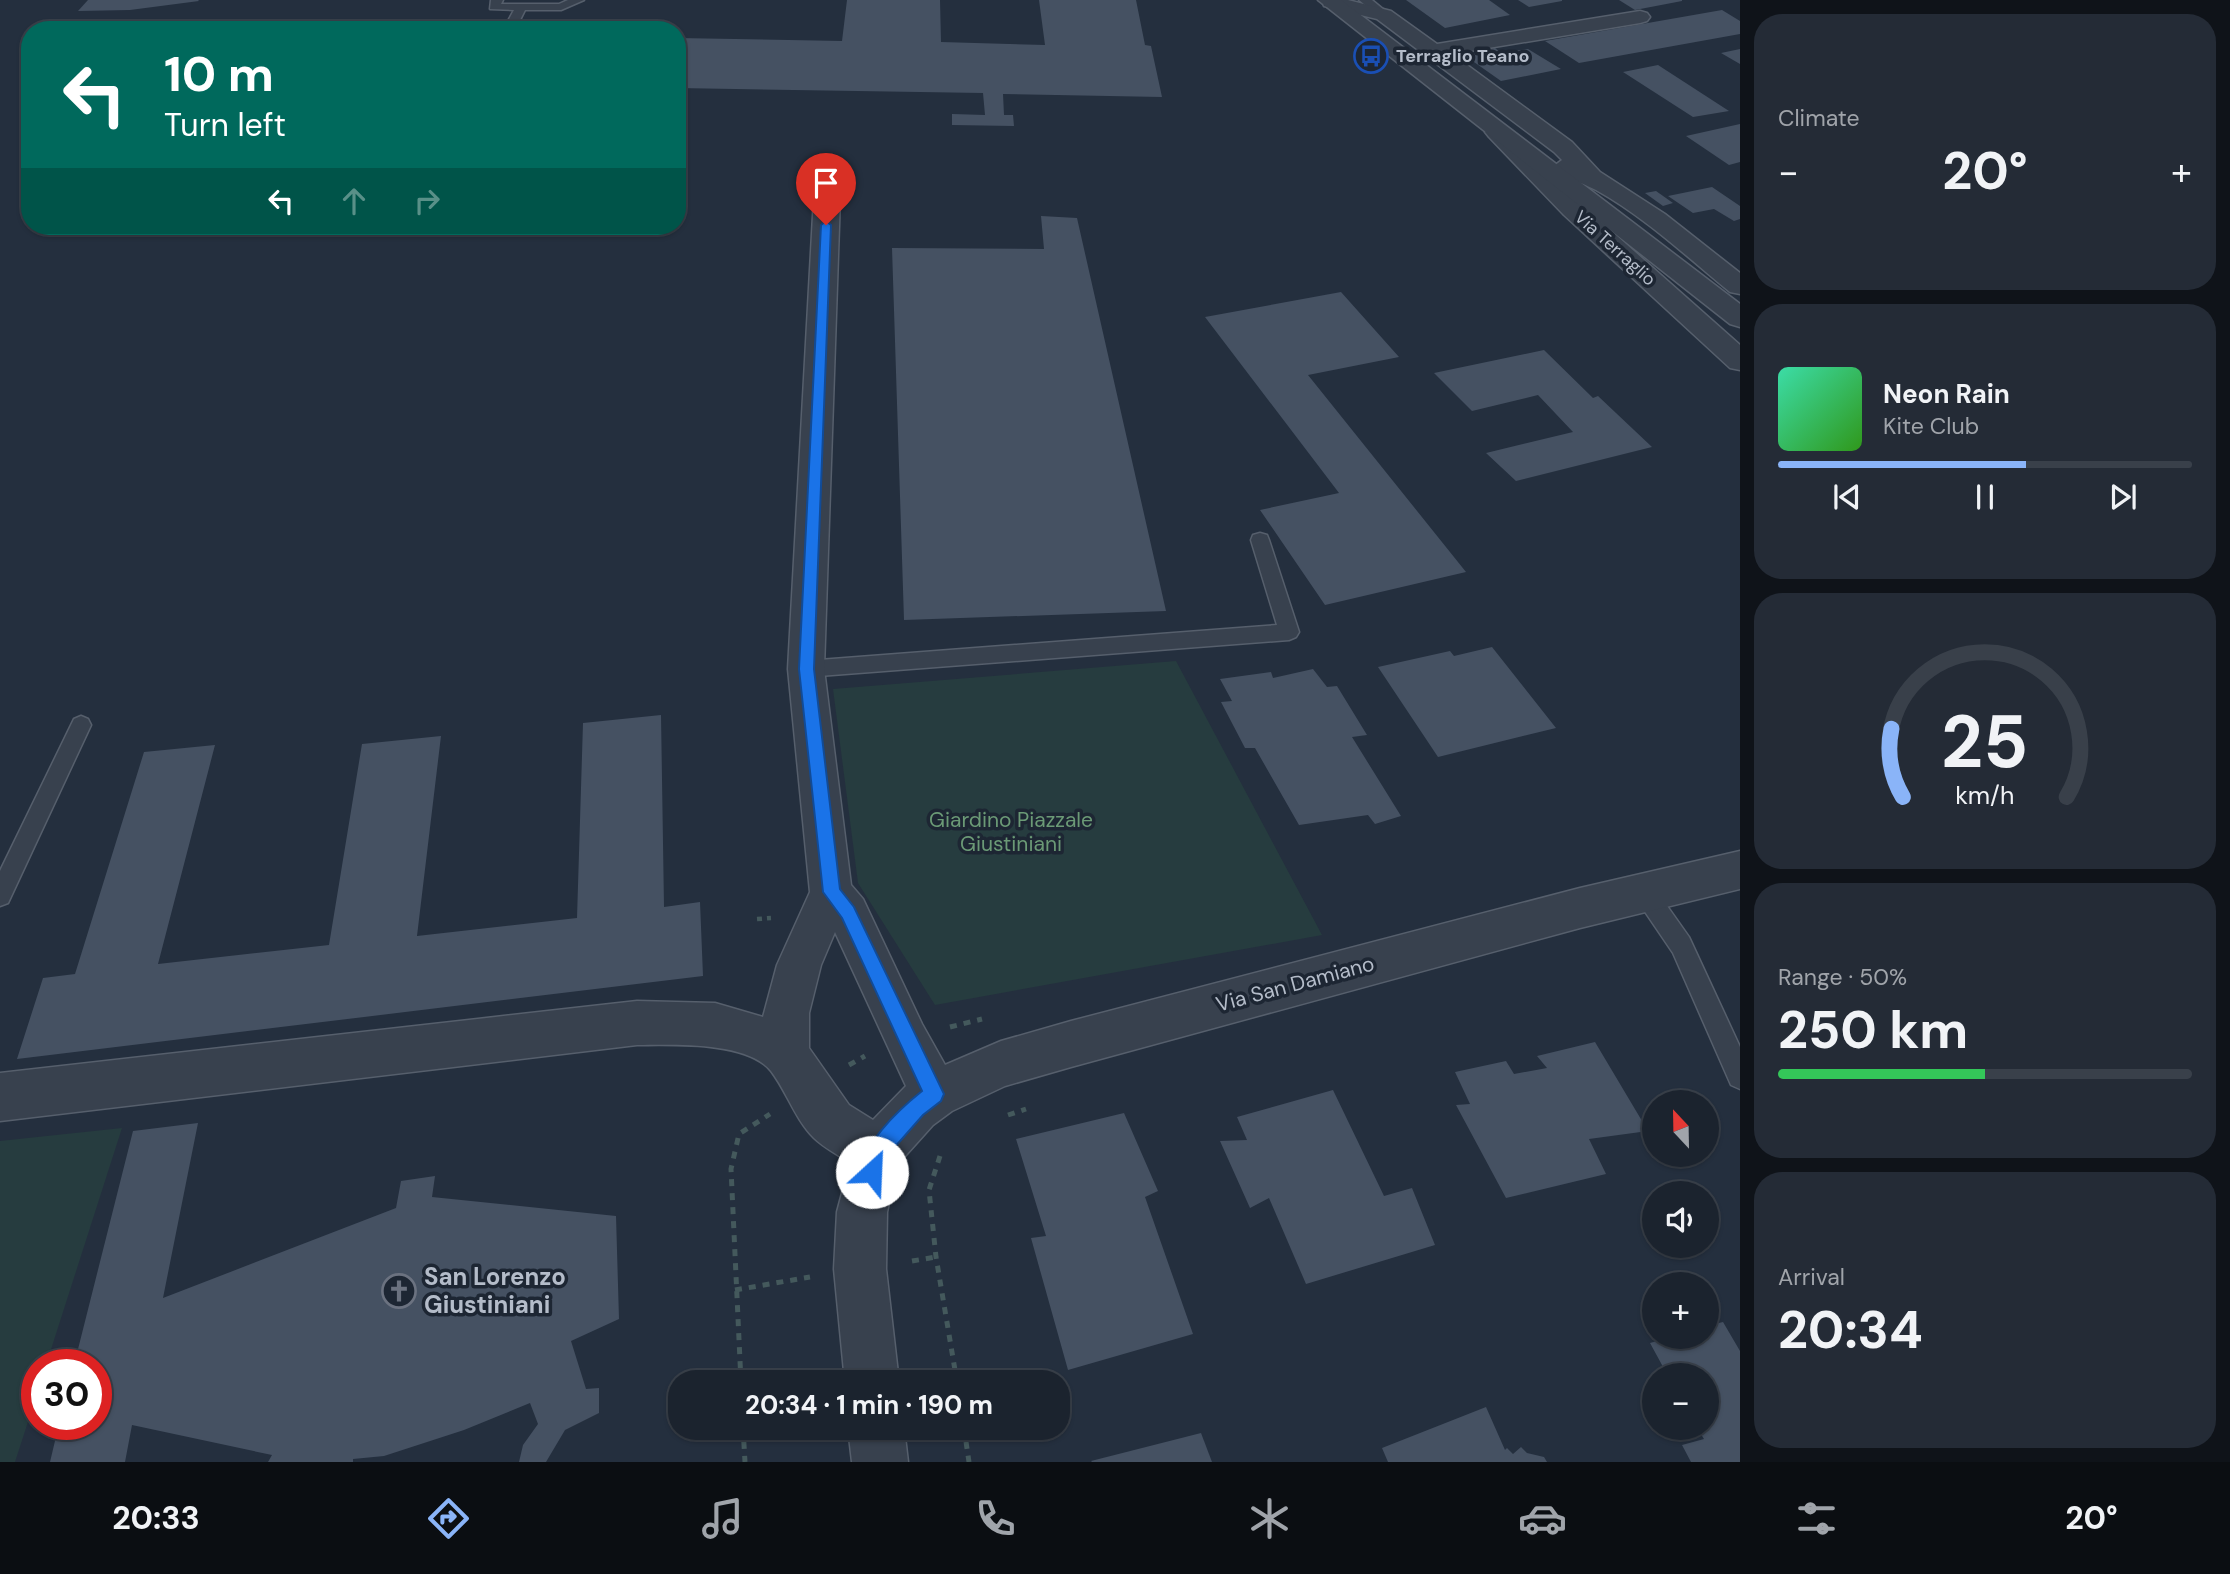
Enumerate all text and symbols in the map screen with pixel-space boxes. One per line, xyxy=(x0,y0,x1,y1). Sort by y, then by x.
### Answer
bus stop icon: Terraglio Teano xyxy=(1352,37,1390,75)
text: 10 m xyxy=(164,42,274,106)
place label: Terraglio Teano xyxy=(1396,44,1530,68)
icon: left xyxy=(49,49,140,140)
text: Climate xyxy=(1778,103,1860,133)
text: Turn left xyxy=(164,104,286,146)
text: 20° xyxy=(1942,137,2028,205)
text: − xyxy=(1778,147,1799,197)
text: + xyxy=(2171,147,2192,197)
pin xyxy=(796,153,856,225)
icon: arrive xyxy=(807,164,845,202)
icon: left xyxy=(262,182,300,220)
icon: ahead xyxy=(335,182,373,220)
icon: right xyxy=(408,182,446,220)
street label: Via Terraglio xyxy=(1569,205,1661,291)
text: Neon Rain xyxy=(1883,377,2010,411)
text: Kite Club xyxy=(1883,411,1979,441)
icon: previous xyxy=(1828,478,1866,516)
icon: pause xyxy=(1966,478,2004,516)
icon: next xyxy=(2104,478,2142,516)
text: 25 xyxy=(1941,695,2029,790)
text: km/h xyxy=(1955,779,2015,812)
park label: Giardino Piazzale Giustiniani xyxy=(929,806,1093,858)
street label: Via San Damiano xyxy=(1213,949,1377,1019)
text: Range · 50% xyxy=(1778,962,1907,992)
text: 250 km xyxy=(1778,996,1968,1064)
north arrow xyxy=(1642,1090,1718,1167)
map controls xyxy=(1642,1090,1719,1440)
position arrow xyxy=(835,1135,909,1209)
button: sound xyxy=(1642,1181,1719,1258)
place label: San Lorenzo Giustiniani xyxy=(424,1261,566,1320)
text: Arrival xyxy=(1778,1262,1845,1292)
church icon: San Lorenzo Giustiniani xyxy=(380,1272,418,1310)
button: + xyxy=(1642,1272,1719,1349)
text: 20:34 xyxy=(1778,1296,1923,1364)
speed limit sign: 30 xyxy=(21,1349,112,1440)
button: − xyxy=(1642,1363,1719,1440)
text: 20:34 · 1 min · 190 m xyxy=(745,1388,993,1422)
icon: directions xyxy=(424,1494,473,1543)
icon: music xyxy=(698,1494,747,1543)
icon: phone xyxy=(971,1494,1020,1543)
icon: climate xyxy=(1245,1494,1294,1543)
icon: car xyxy=(1518,1494,1567,1543)
icon: filters xyxy=(1792,1494,1841,1543)
text: 20:33 xyxy=(112,1497,200,1539)
text: 20° xyxy=(2065,1497,2118,1539)

